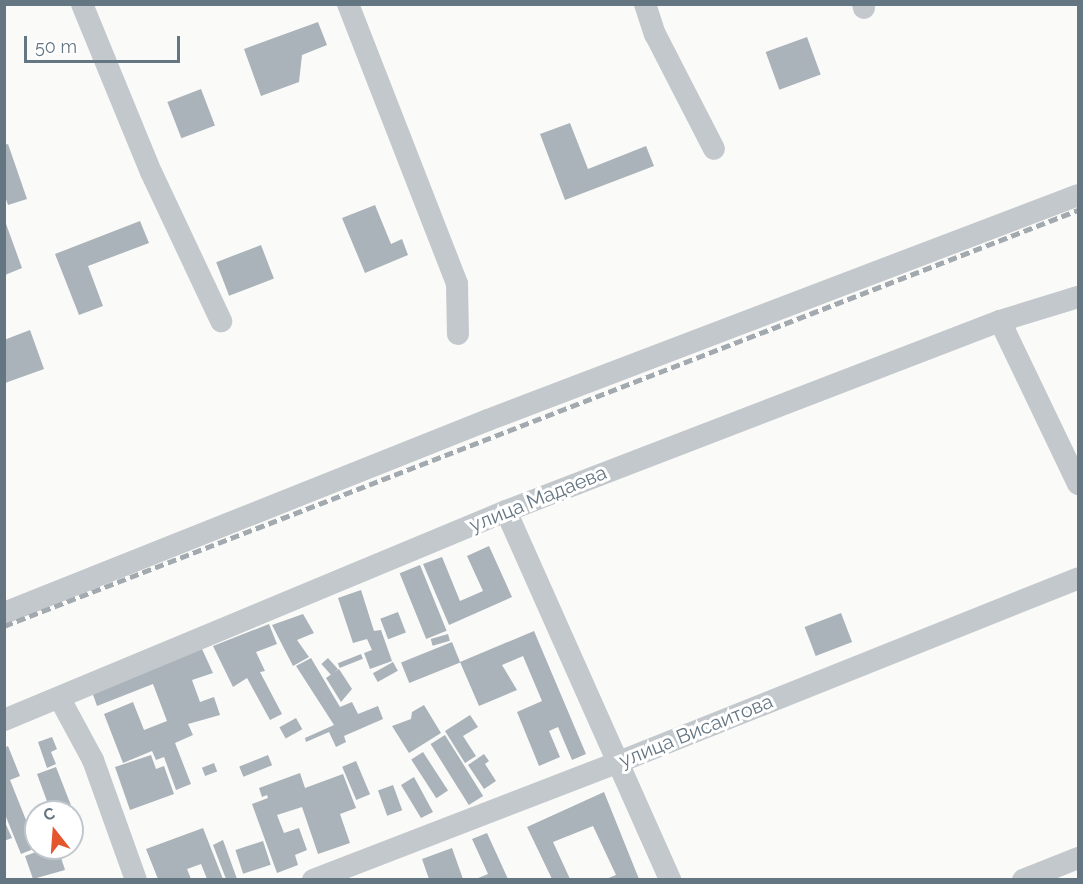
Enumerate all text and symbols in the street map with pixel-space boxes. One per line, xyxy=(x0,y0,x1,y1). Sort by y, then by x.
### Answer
scale bar xyxy=(27,24,183,62)
text: 50 m xyxy=(35,36,77,57)
street label: улица Мадаева xyxy=(466,461,610,537)
street label: улица Висаитова xyxy=(616,689,776,773)
north arrow xyxy=(24,800,84,860)
text: С xyxy=(41,804,57,825)

